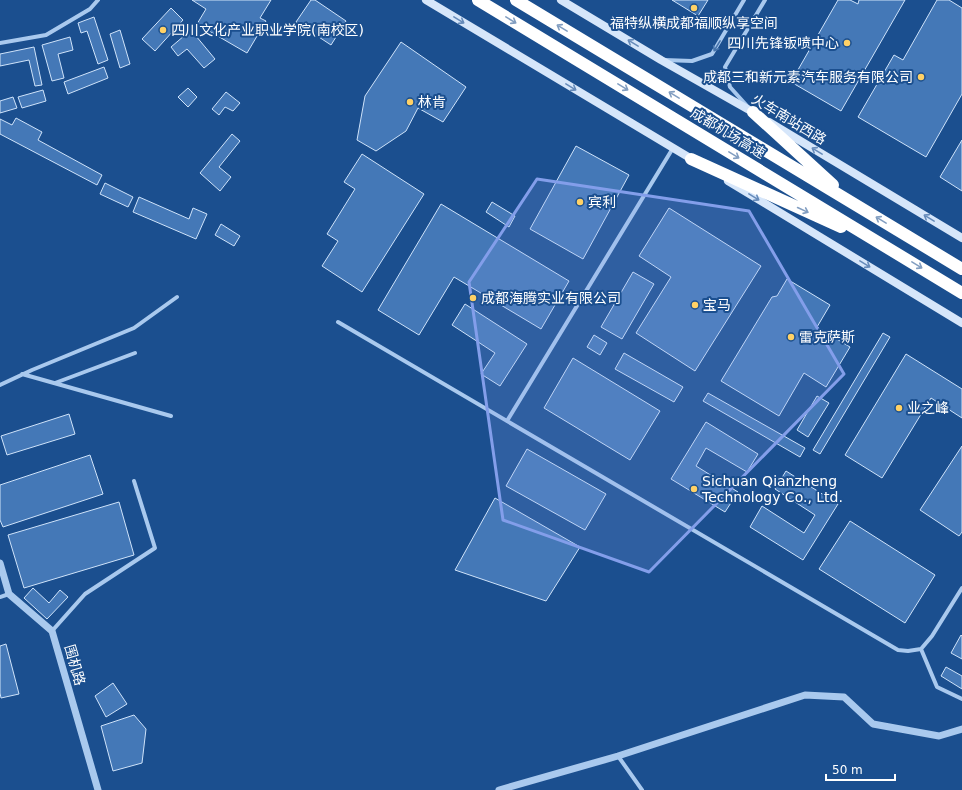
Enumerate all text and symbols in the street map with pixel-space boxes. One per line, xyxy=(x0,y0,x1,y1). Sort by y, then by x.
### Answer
marker: 福特纵横成都福顺纵享空间 xyxy=(689,3,699,13)
place label: 福特纵横成都福顺纵享空间 xyxy=(610,15,778,31)
one-way arrow xyxy=(506,16,517,25)
one-way arrow xyxy=(453,17,465,25)
place label: 四川文化产业职业学院(南校区) xyxy=(171,22,364,38)
one-way arrow xyxy=(557,24,568,32)
marker: 四川文化产业职业学院(南校区) xyxy=(158,25,168,35)
place label: 四川先锋钣喷中心 xyxy=(727,35,839,51)
one-way arrow xyxy=(627,38,639,46)
marker: 四川先锋钣喷中心 xyxy=(842,38,852,48)
one-way arrow xyxy=(713,40,721,51)
place label: 成都三和新元素汽车服务有限公司 xyxy=(703,69,913,85)
marker: 成都三和新元素汽车服务有限公司 xyxy=(916,72,926,82)
one-way arrow xyxy=(565,83,576,91)
one-way arrow xyxy=(617,84,629,92)
one-way arrow xyxy=(668,91,679,99)
street label: 火车南站西路 xyxy=(749,91,829,147)
place label: 林肯 xyxy=(418,94,446,110)
marker: 林肯 xyxy=(405,97,415,107)
street label: 成都机场高速 xyxy=(688,105,768,161)
one-way arrow xyxy=(811,146,823,154)
one-way arrow xyxy=(728,151,740,159)
one-way arrow xyxy=(748,193,759,201)
place label: 宾利 xyxy=(588,194,616,210)
marker: 宾利 xyxy=(575,197,585,207)
one-way arrow xyxy=(797,207,809,214)
one-way arrow xyxy=(924,214,935,222)
one-way arrow xyxy=(876,216,887,224)
one-way arrow xyxy=(859,261,871,269)
one-way arrow xyxy=(911,262,923,270)
place label: 成都海腾实业有限公司 xyxy=(481,290,621,306)
marker: 成都海腾实业有限公司 xyxy=(468,293,478,303)
place label: 宝马 xyxy=(703,297,731,313)
marker: 宝马 xyxy=(690,300,700,310)
place label: 雷克萨斯 xyxy=(799,329,855,345)
marker: 雷克萨斯 xyxy=(786,332,796,342)
place label: 业之峰 xyxy=(907,400,949,416)
marker: 业之峰 xyxy=(894,403,904,413)
place label: Sichuan Qianzheng Technology Co., Ltd. xyxy=(701,473,843,505)
marker: Sichuan Qianzheng Technology Co., Ltd. xyxy=(689,484,699,494)
street label: 围机路 xyxy=(62,643,88,687)
scale bar xyxy=(826,756,895,782)
text: 50 m xyxy=(832,763,863,777)

